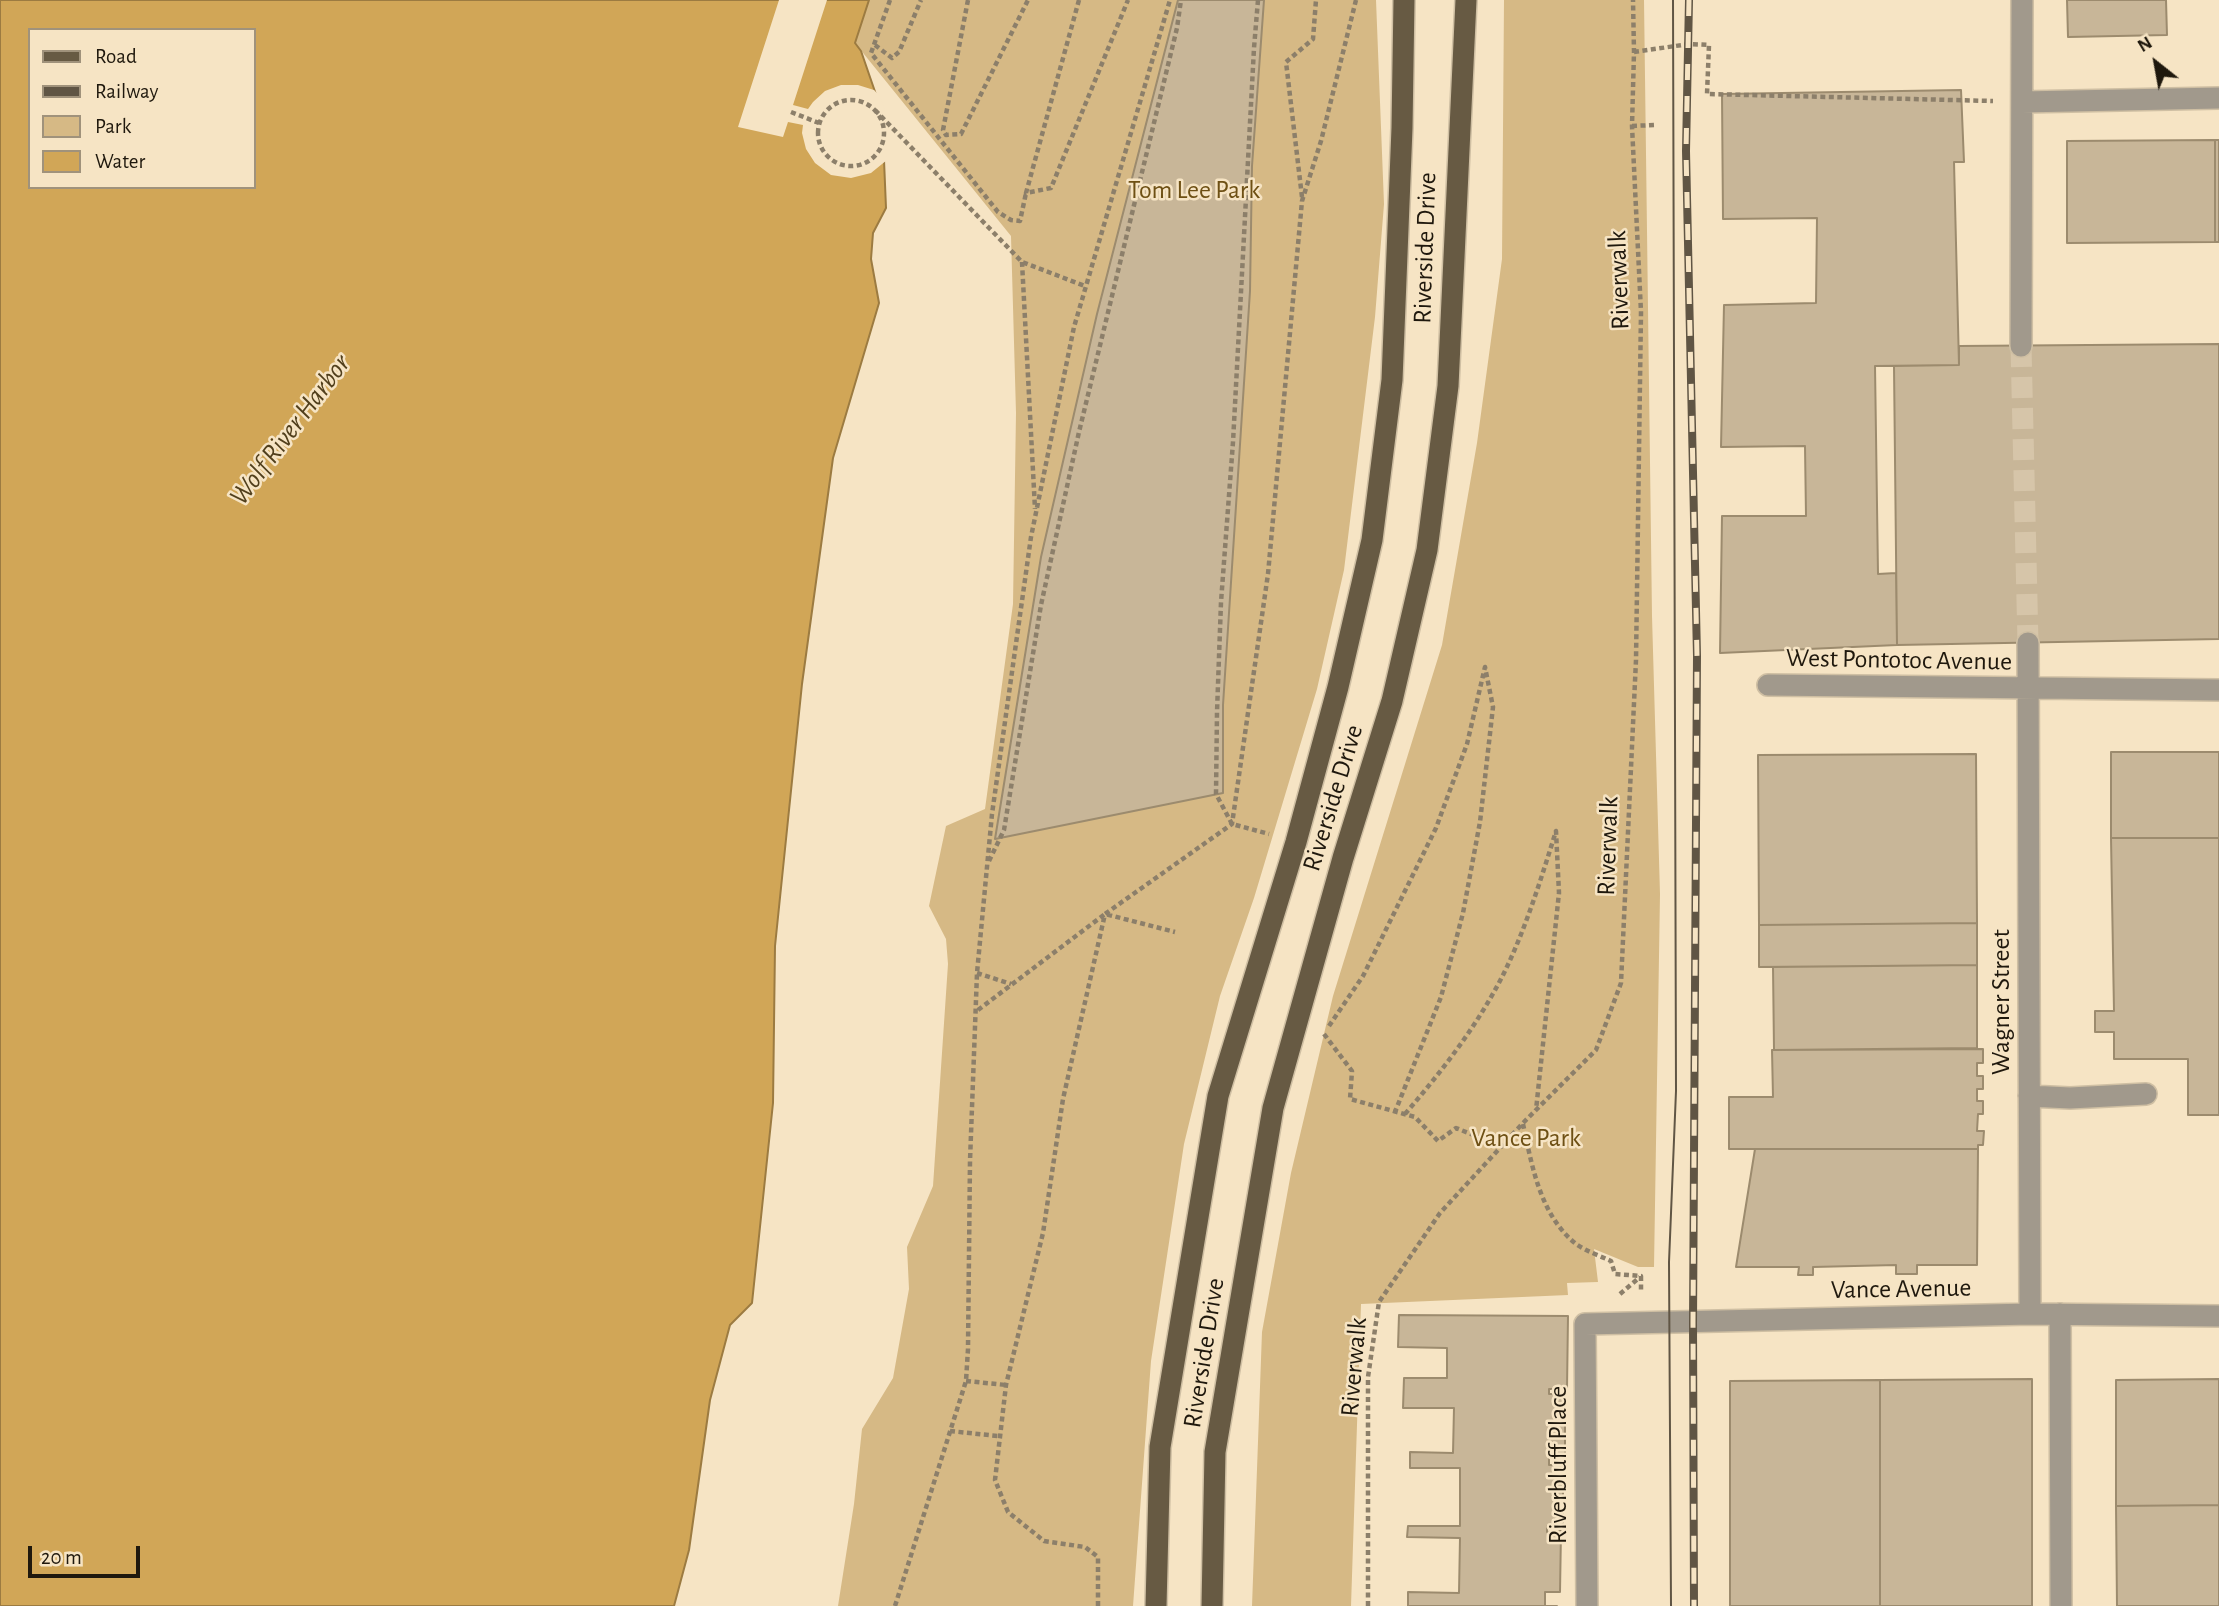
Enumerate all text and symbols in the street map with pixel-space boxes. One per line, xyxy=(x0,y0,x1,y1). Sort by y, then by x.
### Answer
legend xyxy=(28,28,256,189)
north arrow xyxy=(2121,28,2191,98)
text: N xyxy=(2134,33,2155,56)
text: Road xyxy=(95,46,137,67)
text: Railway xyxy=(95,81,158,102)
text: Park xyxy=(95,116,131,137)
text: Water xyxy=(95,151,145,172)
street label: Riverside Drive xyxy=(1407,172,1443,324)
park label: Tom Lee Park xyxy=(1128,174,1260,206)
street label: Riverwalk xyxy=(1602,230,1636,330)
water label: Wolf River Harbor xyxy=(222,348,358,512)
street label: West Pontotoc Avenue xyxy=(1786,642,2012,678)
street label: Riverside Drive xyxy=(1296,721,1370,875)
street label: Riverwalk xyxy=(1591,796,1625,896)
street label: Wagner Street xyxy=(1985,929,2017,1075)
park label: Vance Park xyxy=(1471,1122,1581,1154)
street label: Vance Avenue xyxy=(1830,1272,1972,1306)
street label: Riverside Drive xyxy=(1177,1276,1231,1430)
street label: Riverwalk xyxy=(1334,1316,1374,1418)
street label: Riverbluff Place xyxy=(1542,1386,1574,1544)
scale bar xyxy=(32,1532,144,1576)
text: 20 m xyxy=(41,1547,82,1568)

